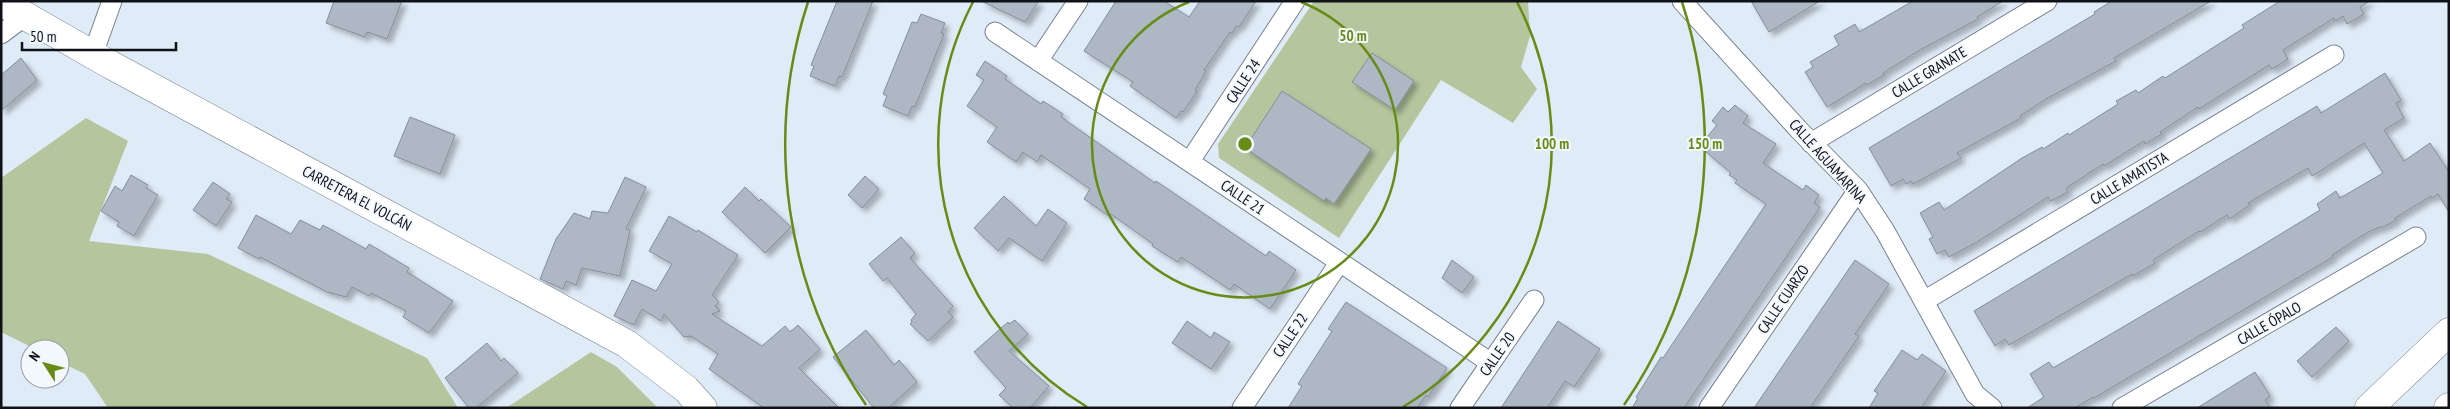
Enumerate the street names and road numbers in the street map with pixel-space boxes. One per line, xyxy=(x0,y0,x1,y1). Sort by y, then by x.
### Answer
street label: CALLE GRANATE xyxy=(1888,42,1970,102)
street label: CALLE 24 xyxy=(1222,55,1264,107)
street label: CALLE AGUAMARINA xyxy=(1785,115,1871,208)
street label: CALLE AMATISTA xyxy=(2086,147,2172,209)
street label: CARRETERA EL VOLCÁN xyxy=(299,161,415,235)
street label: CALLE 21 xyxy=(1217,175,1269,219)
street label: CALLE CUARZO xyxy=(1753,261,1813,337)
street label: CALLE ÓPALO xyxy=(2234,297,2304,349)
street label: CALLE 22 xyxy=(1268,309,1312,361)
street label: CALLE 20 xyxy=(1475,328,1519,380)

